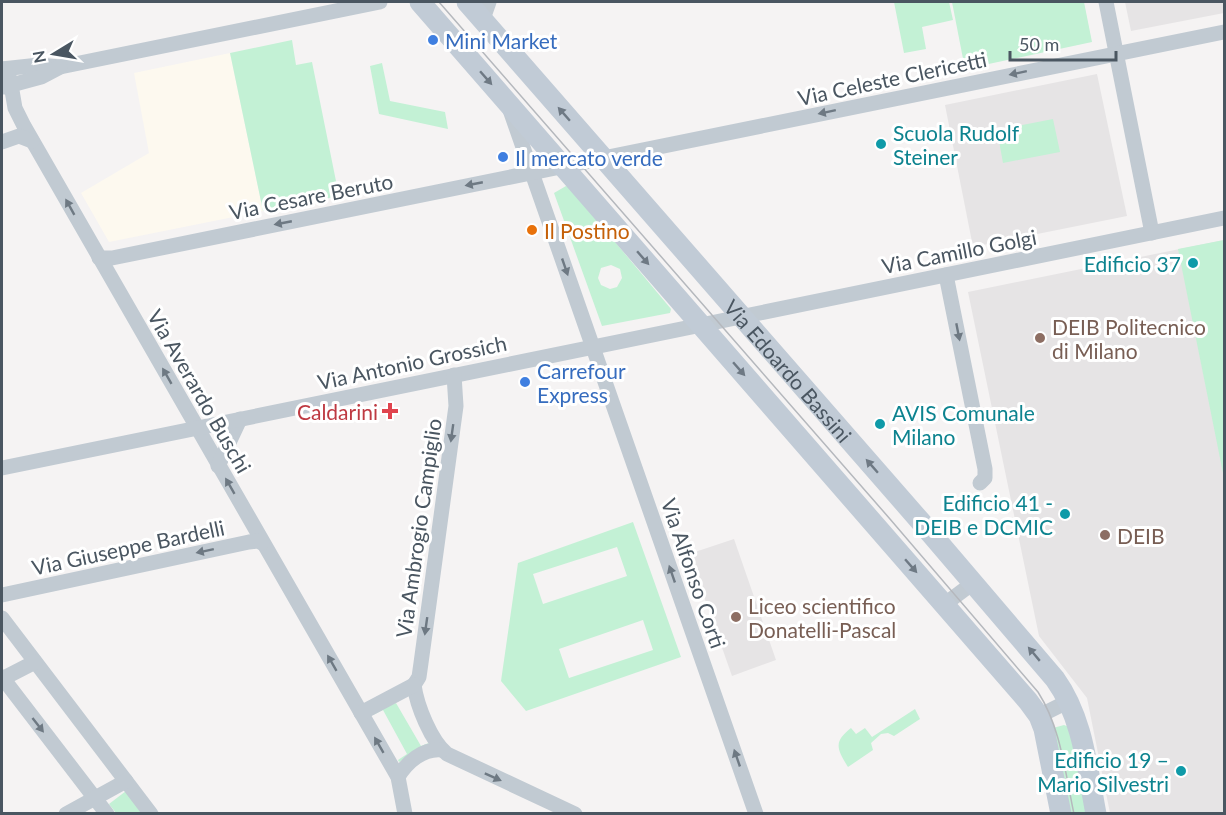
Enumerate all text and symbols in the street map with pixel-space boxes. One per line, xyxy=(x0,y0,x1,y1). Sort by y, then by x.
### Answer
north arrow xyxy=(24,24,84,84)
scale bar xyxy=(1010,24,1116,62)
place label: Mini Market xyxy=(445,28,558,53)
marker: Mini Market xyxy=(426,33,440,47)
text: 50 m xyxy=(1019,33,1059,55)
street label: Via Celeste Clericetti xyxy=(795,46,989,110)
text: N xyxy=(28,49,49,65)
one-way arrow xyxy=(1008,69,1027,78)
one-way arrow xyxy=(479,70,493,85)
one-way arrow xyxy=(558,106,571,122)
one-way arrow xyxy=(817,108,836,118)
place label: Scuola Rudolf Steiner xyxy=(893,120,1020,169)
marker: Scuola Rudolf Steiner xyxy=(874,137,888,151)
place label: Il mercato verde xyxy=(515,145,663,170)
marker: Il mercato verde xyxy=(496,150,510,164)
street label: Via Cesare Beruto xyxy=(227,168,395,224)
one-way arrow xyxy=(465,180,484,189)
one-way arrow xyxy=(65,199,76,215)
place label: Il Postino xyxy=(544,218,630,243)
one-way arrow xyxy=(273,219,292,228)
marker: Il Postino xyxy=(525,223,539,237)
street label: Via Camillo Golgi xyxy=(880,224,1038,278)
one-way arrow xyxy=(636,250,649,265)
place label: Edificio 37 xyxy=(1084,251,1181,276)
marker: Edificio 37 xyxy=(1186,256,1200,270)
one-way arrow xyxy=(560,258,570,276)
street label: Via Edoardo Bassini xyxy=(720,294,858,447)
street label: Via Averardo Buschi xyxy=(143,305,257,477)
place label: DEIB Politecnico di Milano xyxy=(1052,314,1206,363)
one-way arrow xyxy=(954,323,963,342)
street label: Via Antonio Grossich xyxy=(315,330,509,394)
marker: DEIB Politecnico di Milano xyxy=(1033,331,1047,345)
place label: Carrefour Express xyxy=(537,358,626,407)
one-way arrow xyxy=(733,361,746,377)
one-way arrow xyxy=(162,367,172,384)
marker: Carrefour Express xyxy=(518,375,532,389)
place label: Caldarini xyxy=(297,399,378,424)
place label: AVIS Comunale Milano xyxy=(892,400,1035,449)
marker: Caldarini xyxy=(383,404,397,418)
street label: Via Ambrogio Campiglio xyxy=(390,417,446,639)
marker: AVIS Comunale Milano xyxy=(873,417,887,431)
one-way arrow xyxy=(447,424,457,443)
one-way arrow xyxy=(866,459,879,474)
one-way arrow xyxy=(224,478,235,494)
place label: Edificio 41 - DEIB e DCMIC xyxy=(914,490,1053,539)
street label: Via Alfonso Corti xyxy=(657,495,731,651)
marker: Edificio 41 - DEIB e DCMIC xyxy=(1058,507,1072,521)
street label: Via Giuseppe Bardelli xyxy=(29,514,227,580)
place label: DEIB xyxy=(1117,523,1165,548)
marker: DEIB xyxy=(1098,528,1112,542)
one-way arrow xyxy=(196,547,215,557)
one-way arrow xyxy=(904,558,918,573)
one-way arrow xyxy=(667,565,677,583)
place label: Liceo scientifico Donatelli-Pascal xyxy=(748,593,896,642)
marker: Liceo scientifico Donatelli-Pascal xyxy=(729,610,743,624)
one-way arrow xyxy=(422,617,431,636)
one-way arrow xyxy=(1028,647,1041,662)
one-way arrow xyxy=(327,654,337,671)
one-way arrow xyxy=(32,717,44,732)
one-way arrow xyxy=(374,737,385,753)
place label: Edificio 19 – Mario Silvestri xyxy=(1037,747,1169,796)
one-way arrow xyxy=(731,749,741,767)
marker: Edificio 19 – Mario Silvestri xyxy=(1174,764,1188,778)
one-way arrow xyxy=(485,772,502,781)

